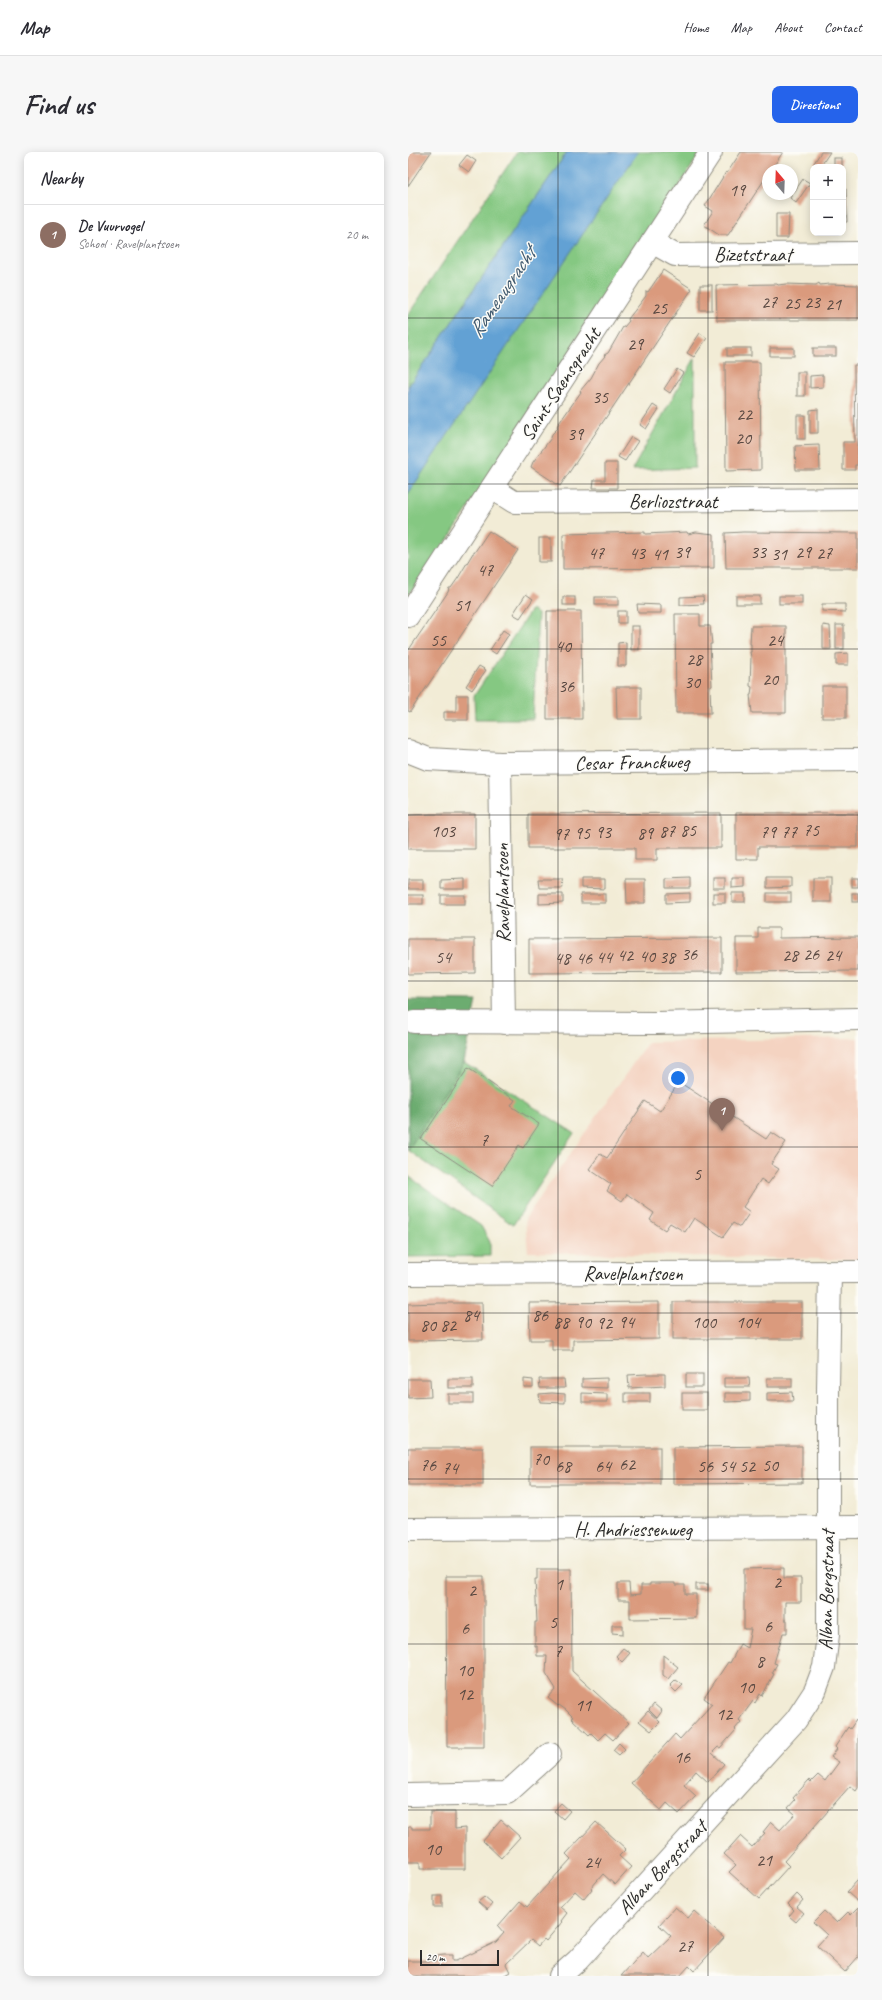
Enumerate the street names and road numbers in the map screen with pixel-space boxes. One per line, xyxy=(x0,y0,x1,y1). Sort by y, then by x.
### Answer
street label: Bizetstraat xyxy=(714,242,795,267)
street label: Saint-Saensgracht xyxy=(515,321,608,446)
street label: Berliozstraat xyxy=(629,489,720,514)
street label: Cesar Franckweg xyxy=(574,749,691,776)
street label: Ravelplantsoen xyxy=(489,842,516,943)
street label: Ravelplantsoen xyxy=(583,1261,684,1286)
street label: H. Andriessenweg xyxy=(574,1517,694,1542)
street label: Alban Bergstraat xyxy=(813,1526,840,1650)
street label: Alban Bergstraat xyxy=(612,1812,715,1920)

